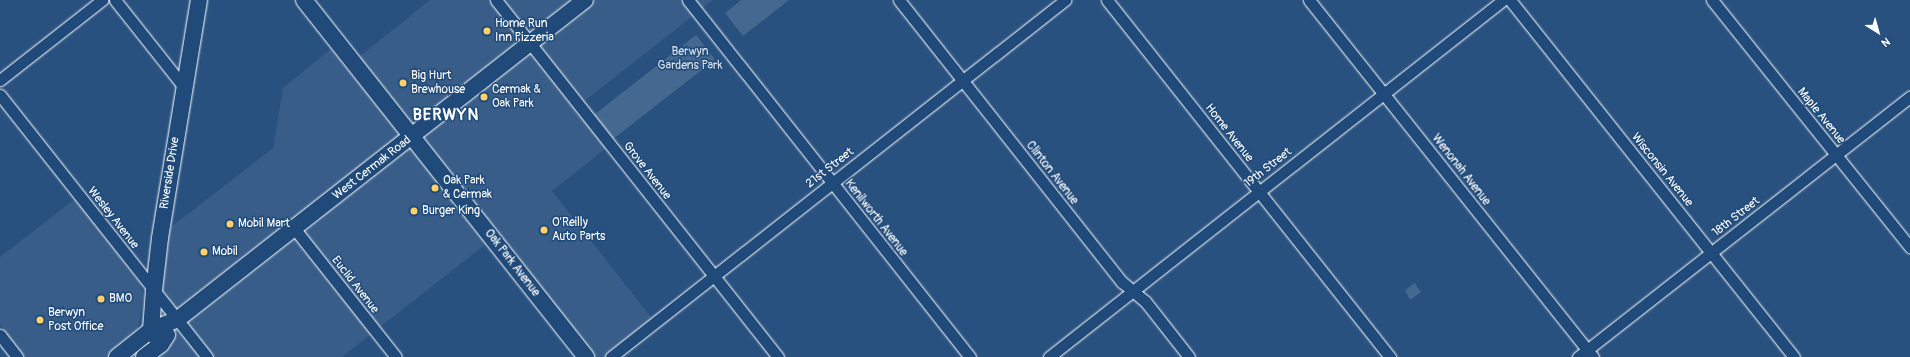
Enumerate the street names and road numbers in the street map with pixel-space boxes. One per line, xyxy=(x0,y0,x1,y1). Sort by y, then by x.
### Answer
street label: Maple Avenue xyxy=(1794,85,1848,147)
street label: Home Avenue xyxy=(1202,101,1256,165)
street label: Wisconsin Avenue xyxy=(1628,130,1696,210)
street label: Wenonah Avenue xyxy=(1429,131,1493,209)
street label: West Cermak Road xyxy=(330,133,414,203)
street label: Riverside Drive xyxy=(157,136,183,210)
street label: Clinton Avenue xyxy=(1023,138,1081,208)
street label: Grove Avenue xyxy=(620,139,674,203)
street label: 21st Street xyxy=(803,145,857,191)
street label: 19th Street xyxy=(1241,145,1295,191)
street label: Kenilworth Avenue xyxy=(842,177,910,259)
street label: Wesley Avenue xyxy=(84,184,142,252)
street label: 18th Street xyxy=(1709,194,1763,240)
street label: Oak Park Avenue xyxy=(481,227,543,299)
street label: Euclid Avenue xyxy=(328,253,382,317)

